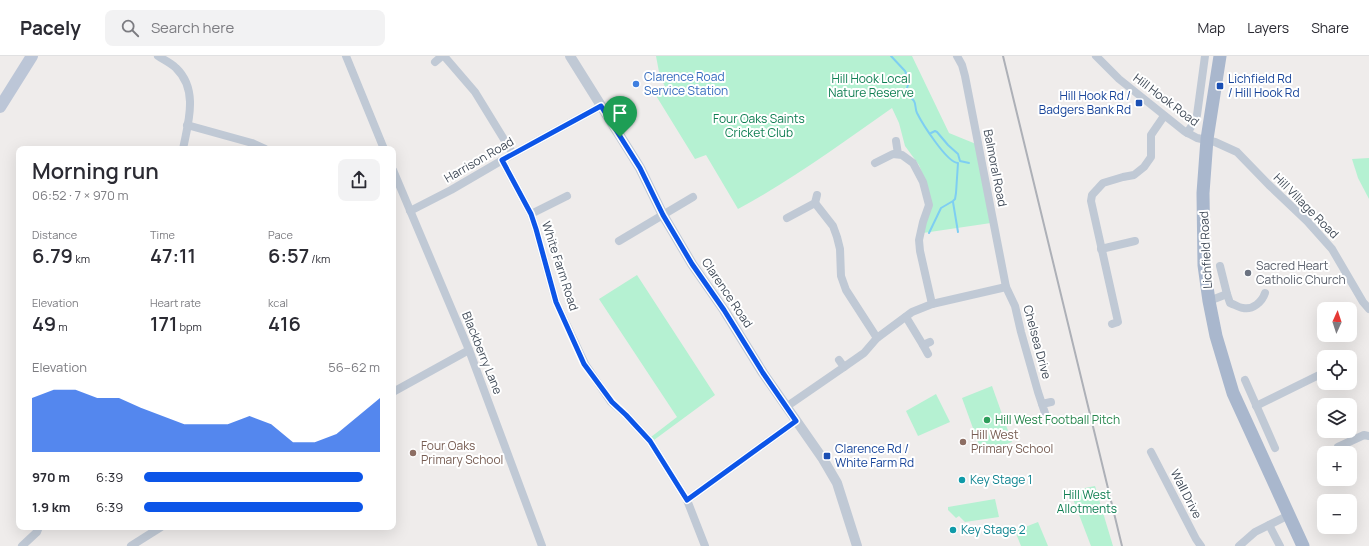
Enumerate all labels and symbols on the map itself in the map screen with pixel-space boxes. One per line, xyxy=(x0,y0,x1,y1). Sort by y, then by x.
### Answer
place label: Clarence Road Service Station xyxy=(644,68,728,99)
street label: Hill Hook Road xyxy=(1130,69,1203,130)
park label: Hill Hook Local Nature Reserve xyxy=(828,70,914,101)
place label: Lichfield Rd / Hill Hook Rd xyxy=(1228,70,1300,101)
marker: Clarence Road Service Station xyxy=(631,79,641,89)
marker: Lichfield Rd / Hill Hook Rd xyxy=(1215,81,1225,91)
place label: Hill Hook Rd / Badgers Bank Rd xyxy=(1039,87,1131,118)
pin xyxy=(603,96,637,137)
marker: Hill Hook Rd / Badgers Bank Rd xyxy=(1134,98,1144,108)
park label: Four Oaks Saints Cricket Club xyxy=(713,110,805,141)
street label: Balmoral Road xyxy=(980,128,1011,208)
street label: Harrison Road xyxy=(441,133,517,186)
street label: Hill Village Road xyxy=(1270,169,1343,242)
street label: Lichfield Road xyxy=(1195,211,1216,289)
street label: White Farm Road xyxy=(538,219,583,313)
street label: Clarence Road xyxy=(698,255,757,331)
place label: Sacred Heart Catholic Church xyxy=(1256,257,1346,288)
marker: Sacred Heart Catholic Church xyxy=(1243,268,1253,278)
north arrow xyxy=(1317,302,1357,342)
street label: Chelsea Drive xyxy=(1019,303,1056,381)
street label: Blackberry Lane xyxy=(458,309,507,397)
place label: Hill West Football Pitch xyxy=(995,411,1120,428)
marker: Hill West Football Pitch xyxy=(982,415,992,425)
place label: Hill West Primary School xyxy=(971,426,1053,457)
place label: Four Oaks Primary School xyxy=(421,437,503,468)
marker: Hill West Primary School xyxy=(958,437,968,447)
place label: Clarence Rd / White Farm Rd xyxy=(835,440,914,471)
marker: Four Oaks Primary School xyxy=(408,448,418,458)
marker: Clarence Rd / White Farm Rd xyxy=(822,451,832,461)
street label: Wall Drive xyxy=(1167,466,1206,521)
place label: Key Stage 1 xyxy=(970,471,1032,488)
marker: Key Stage 1 xyxy=(957,475,967,485)
park label: Hill West Allotments xyxy=(1057,486,1117,517)
place label: Key Stage 2 xyxy=(961,521,1026,538)
marker: Key Stage 2 xyxy=(948,525,958,535)

